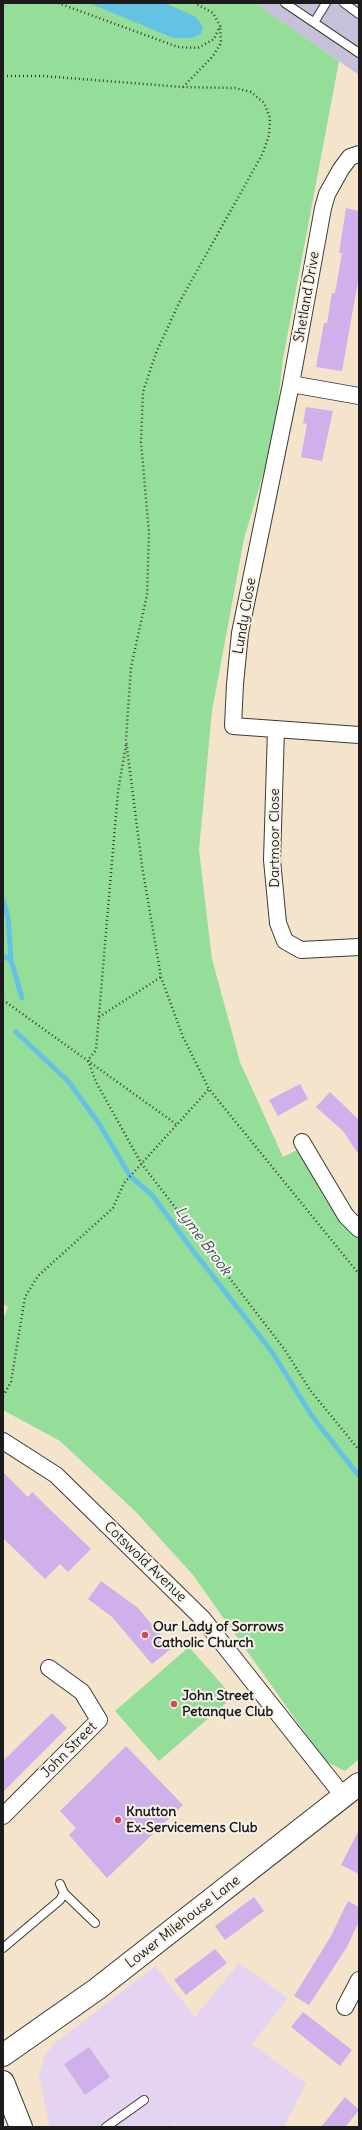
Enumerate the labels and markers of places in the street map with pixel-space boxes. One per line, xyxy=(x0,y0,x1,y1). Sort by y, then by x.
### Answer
place label: Our Lady of Sorrows Catholic Church xyxy=(153,1619,284,1652)
marker: Our Lady of Sorrows Catholic Church xyxy=(140,1630,150,1640)
place label: John Street Petanque Club xyxy=(182,1688,273,1720)
marker: John Street Petanque Club xyxy=(169,1699,179,1709)
place label: Knutton Ex-Servicemens Club xyxy=(126,1804,257,1836)
marker: Knutton Ex-Servicemens Club xyxy=(113,1815,123,1825)

